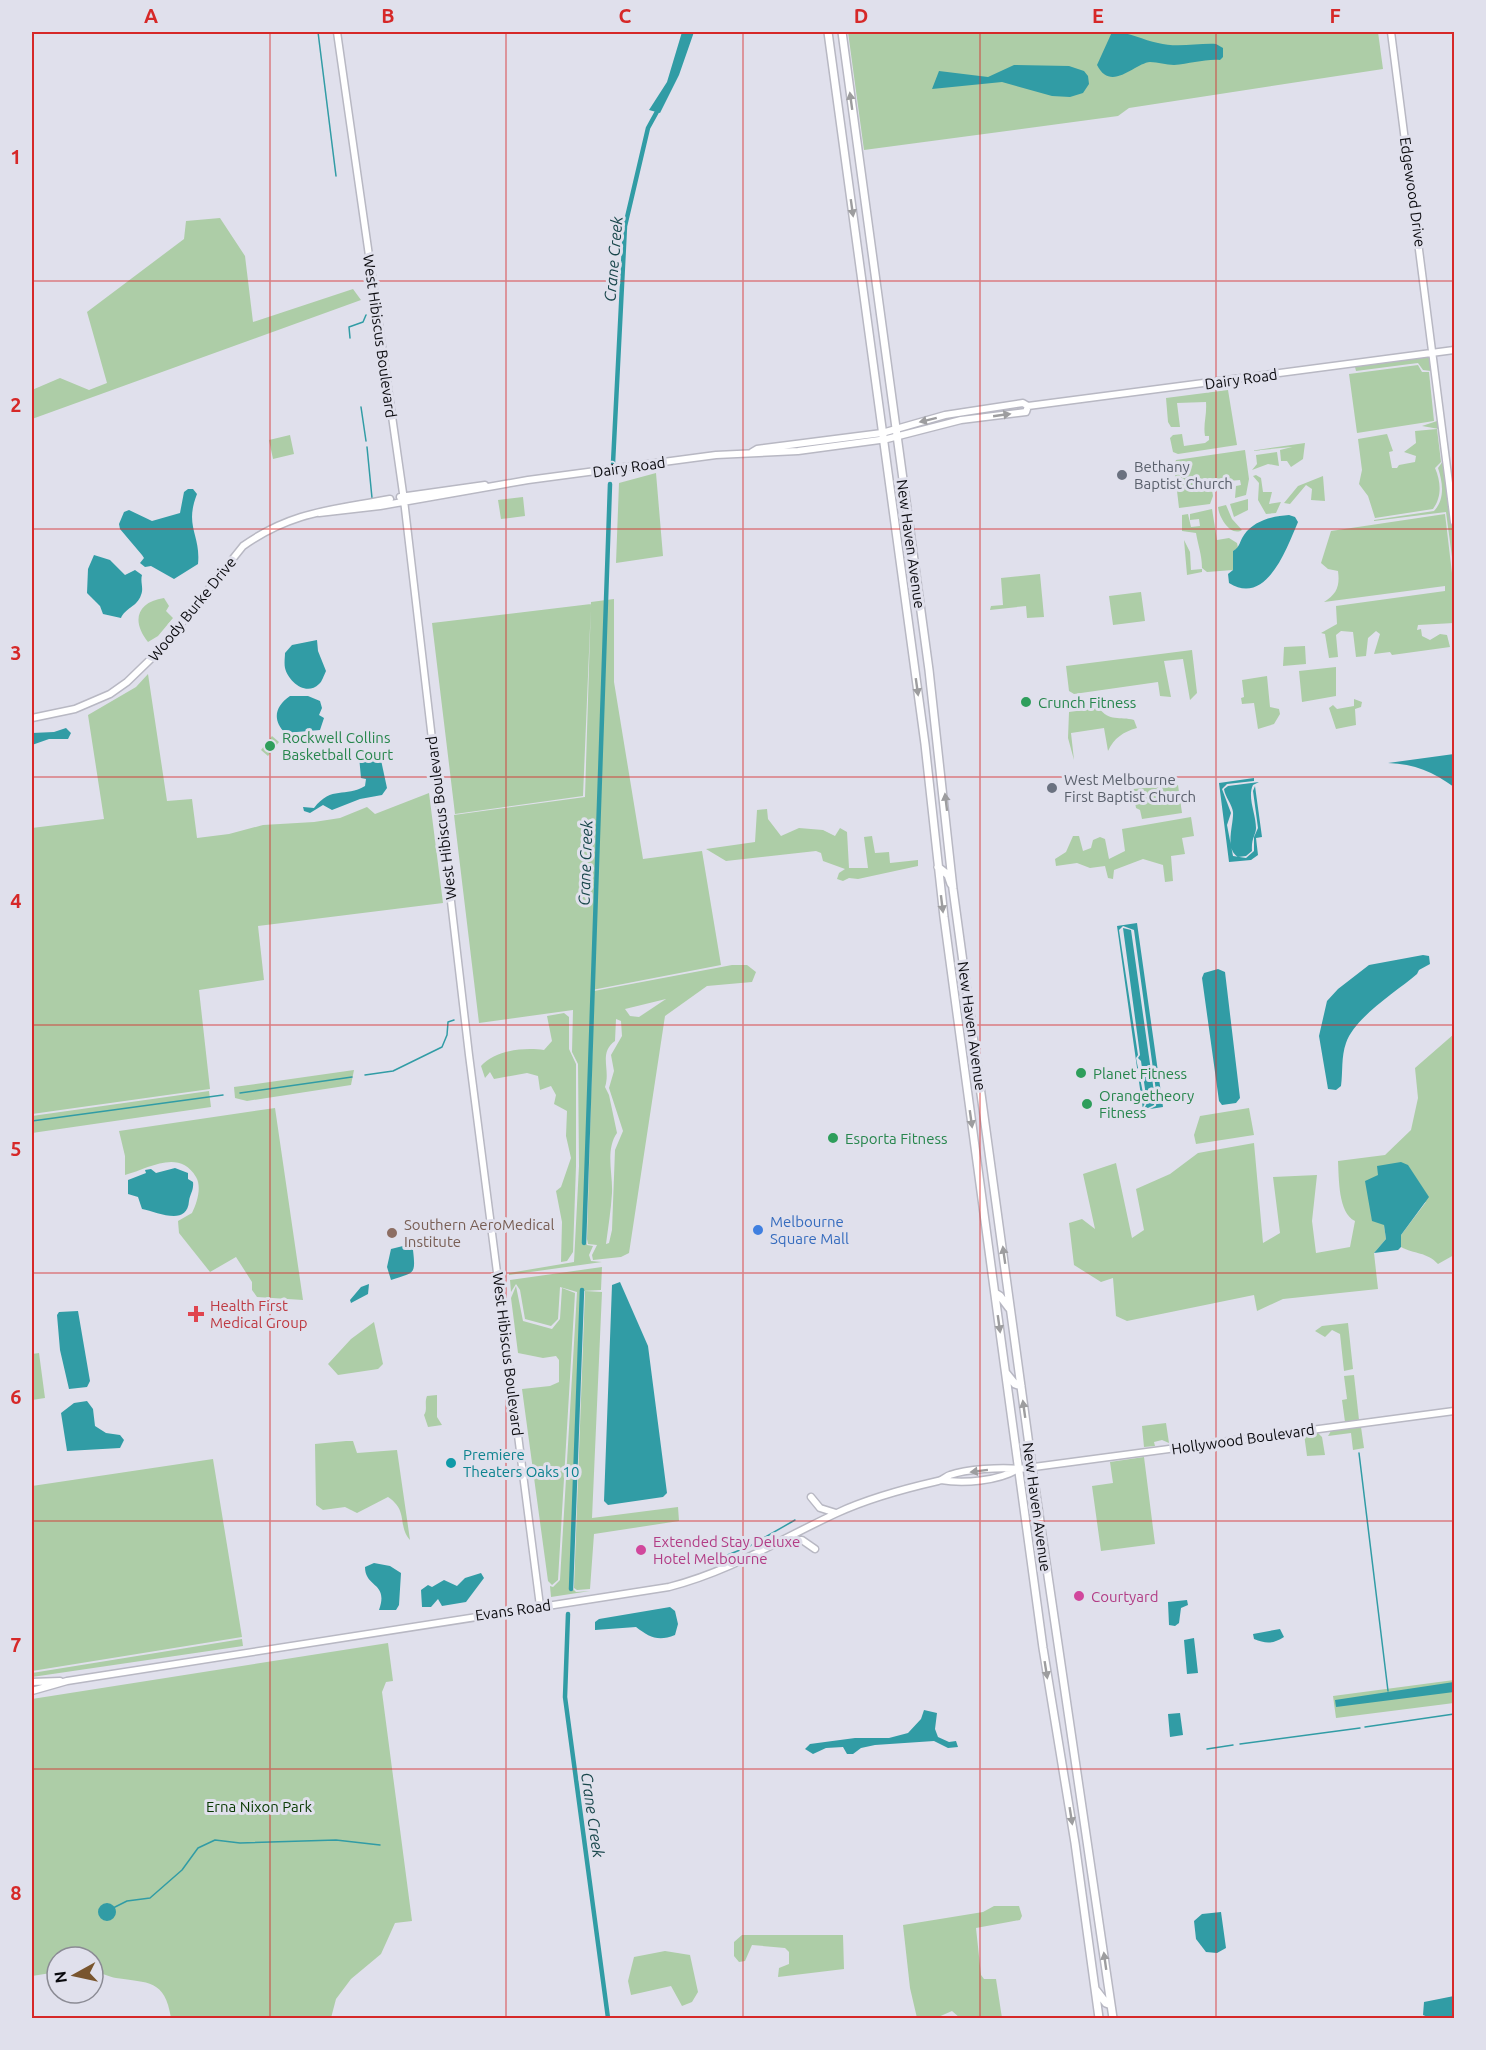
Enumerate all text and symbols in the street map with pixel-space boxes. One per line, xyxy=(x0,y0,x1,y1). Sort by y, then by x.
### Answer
text: A xyxy=(144,4,158,27)
text: B xyxy=(381,4,395,27)
text: C xyxy=(619,4,632,27)
text: D xyxy=(854,4,868,27)
text: E xyxy=(1092,4,1104,27)
text: F xyxy=(1329,4,1341,27)
one-way arrow xyxy=(847,91,856,110)
street label: Edgewood Drive xyxy=(1397,136,1429,248)
text: 1 xyxy=(10,145,22,168)
one-way arrow xyxy=(848,199,857,218)
water label: Crane Creek xyxy=(600,215,626,303)
street label: West Hibiscus Boulevard xyxy=(360,253,400,419)
street label: Dairy Road xyxy=(1204,365,1278,393)
text: 2 xyxy=(10,393,22,416)
one-way arrow xyxy=(993,410,1012,419)
one-way arrow xyxy=(919,415,937,425)
street label: Dairy Road xyxy=(592,453,666,481)
place label: Bethany Baptist Church xyxy=(1134,458,1233,492)
marker: Bethany Baptist Church xyxy=(1115,468,1129,482)
street label: New Haven Avenue xyxy=(894,478,928,610)
street label: Woody Burke Drive xyxy=(145,554,239,664)
text: 3 xyxy=(10,641,22,664)
one-way arrow xyxy=(913,678,922,697)
place label: Crunch Fitness xyxy=(1038,694,1136,711)
marker: Crunch Fitness xyxy=(1019,695,1033,709)
place label: Rockwell Collins Basketball Court xyxy=(282,729,393,763)
street label: West Hibiscus Boulevard xyxy=(423,735,459,901)
marker: Rockwell Collins Basketball Court xyxy=(263,739,277,753)
place label: West Melbourne First Baptist Church xyxy=(1064,771,1196,805)
marker: West Melbourne First Baptist Church xyxy=(1045,781,1059,795)
one-way arrow xyxy=(941,793,950,812)
water label: Crane Creek xyxy=(575,819,596,906)
text: 4 xyxy=(10,889,22,912)
one-way arrow xyxy=(938,895,947,914)
street label: New Haven Avenue xyxy=(955,960,989,1092)
place label: Planet Fitness xyxy=(1093,1065,1187,1082)
marker: Planet Fitness xyxy=(1074,1066,1088,1080)
place label: Orangetheory Fitness xyxy=(1099,1087,1194,1121)
marker: Orangetheory Fitness xyxy=(1080,1097,1094,1111)
one-way arrow xyxy=(966,1109,976,1128)
place label: Esporta Fitness xyxy=(845,1130,947,1147)
marker: Esporta Fitness xyxy=(826,1131,840,1145)
text: 5 xyxy=(10,1137,22,1160)
place label: Melbourne Square Mall xyxy=(770,1213,849,1247)
place label: Southern AeroMedical Institute xyxy=(404,1216,554,1250)
marker: Melbourne Square Mall xyxy=(751,1223,765,1237)
marker: Southern AeroMedical Institute xyxy=(385,1226,399,1240)
one-way arrow xyxy=(999,1246,1008,1265)
street label: West Hibiscus Boulevard xyxy=(490,1271,526,1437)
place label: Health First Medical Group xyxy=(210,1297,307,1331)
marker: Health First Medical Group xyxy=(187,1305,205,1323)
one-way arrow xyxy=(994,1314,1003,1333)
text: 6 xyxy=(10,1385,22,1408)
one-way arrow xyxy=(1019,1399,1029,1418)
street label: Hollywood Boulevard xyxy=(1170,1421,1316,1457)
street label: New Haven Avenue xyxy=(1020,1441,1054,1573)
place label: Premiere Theaters Oaks 10 xyxy=(463,1446,579,1480)
marker: Premiere Theaters Oaks 10 xyxy=(444,1456,458,1470)
one-way arrow xyxy=(970,1466,989,1476)
place label: Extended Stay Deluxe Hotel Melbourne xyxy=(653,1533,800,1567)
marker: Extended Stay Deluxe Hotel Melbourne xyxy=(634,1543,648,1557)
place label: Courtyard xyxy=(1091,1588,1159,1605)
marker: Courtyard xyxy=(1072,1589,1086,1603)
street label: Evans Road xyxy=(474,1596,552,1624)
text: 7 xyxy=(10,1633,22,1656)
one-way arrow xyxy=(1042,1660,1051,1679)
water label: Crane Creek xyxy=(578,1771,608,1859)
park label: Erna Nixon Park xyxy=(206,1798,312,1815)
one-way arrow xyxy=(1066,1807,1075,1826)
text: 8 xyxy=(10,1881,22,1904)
north arrow xyxy=(45,1945,105,2005)
one-way arrow xyxy=(1100,1951,1109,1970)
text: N xyxy=(50,1970,70,1984)

